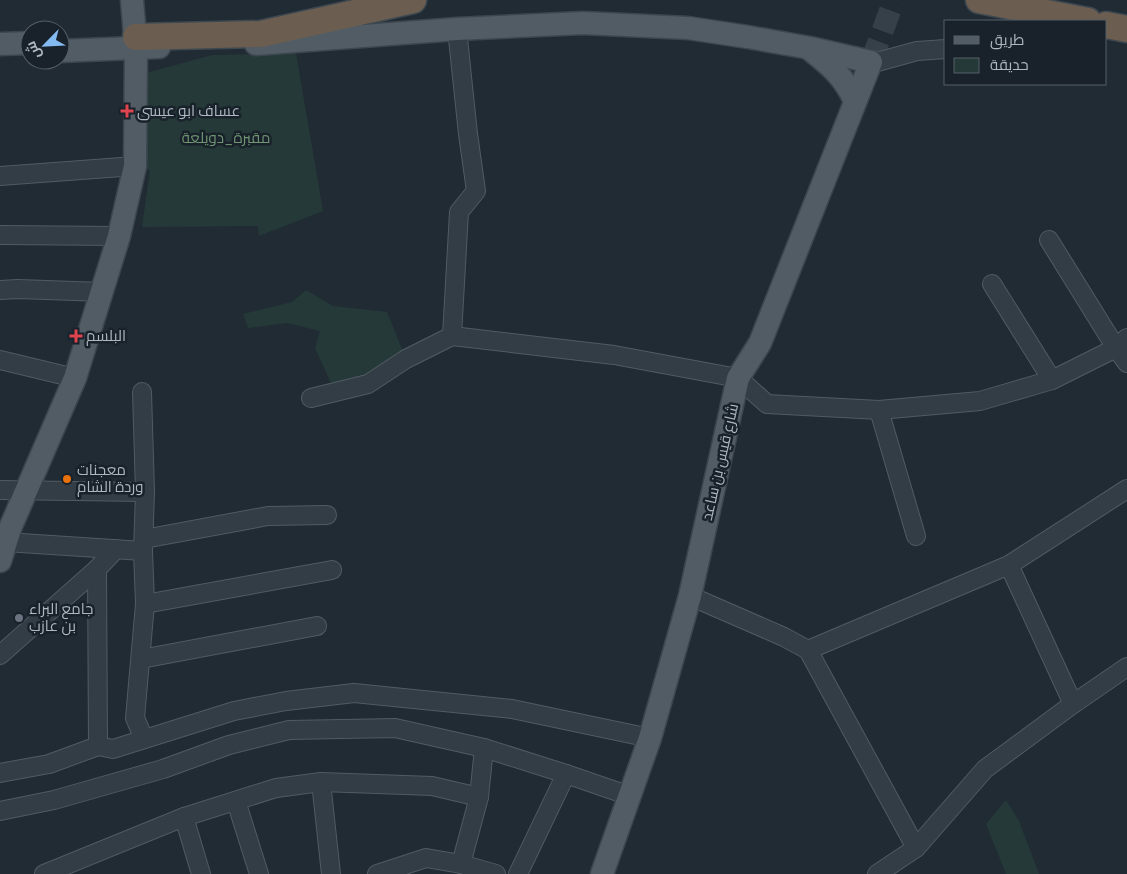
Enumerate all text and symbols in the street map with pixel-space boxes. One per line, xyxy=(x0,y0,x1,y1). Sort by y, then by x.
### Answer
north arrow xyxy=(20,20,70,70)
legend xyxy=(944,20,1107,85)
text: طريق xyxy=(990,28,1024,51)
text: ش xyxy=(19,38,46,63)
text: حديقة xyxy=(990,53,1029,76)
place label: عساف ابو عيسى xyxy=(137,99,240,122)
marker: عساف ابو عيسى xyxy=(121,105,133,117)
park label: مقبرة_دويلعة xyxy=(182,126,270,149)
place label: البلسم xyxy=(86,324,126,347)
marker: البلسم xyxy=(70,330,82,342)
street label: شارع قيس بن ساعد xyxy=(695,401,744,523)
place label: معجنات وردة الشام xyxy=(77,458,143,498)
marker: معجنات وردة الشام xyxy=(61,473,73,485)
place label: جامع البراء بن عازب xyxy=(29,597,93,637)
marker: جامع البراء بن عازب xyxy=(13,612,25,624)

